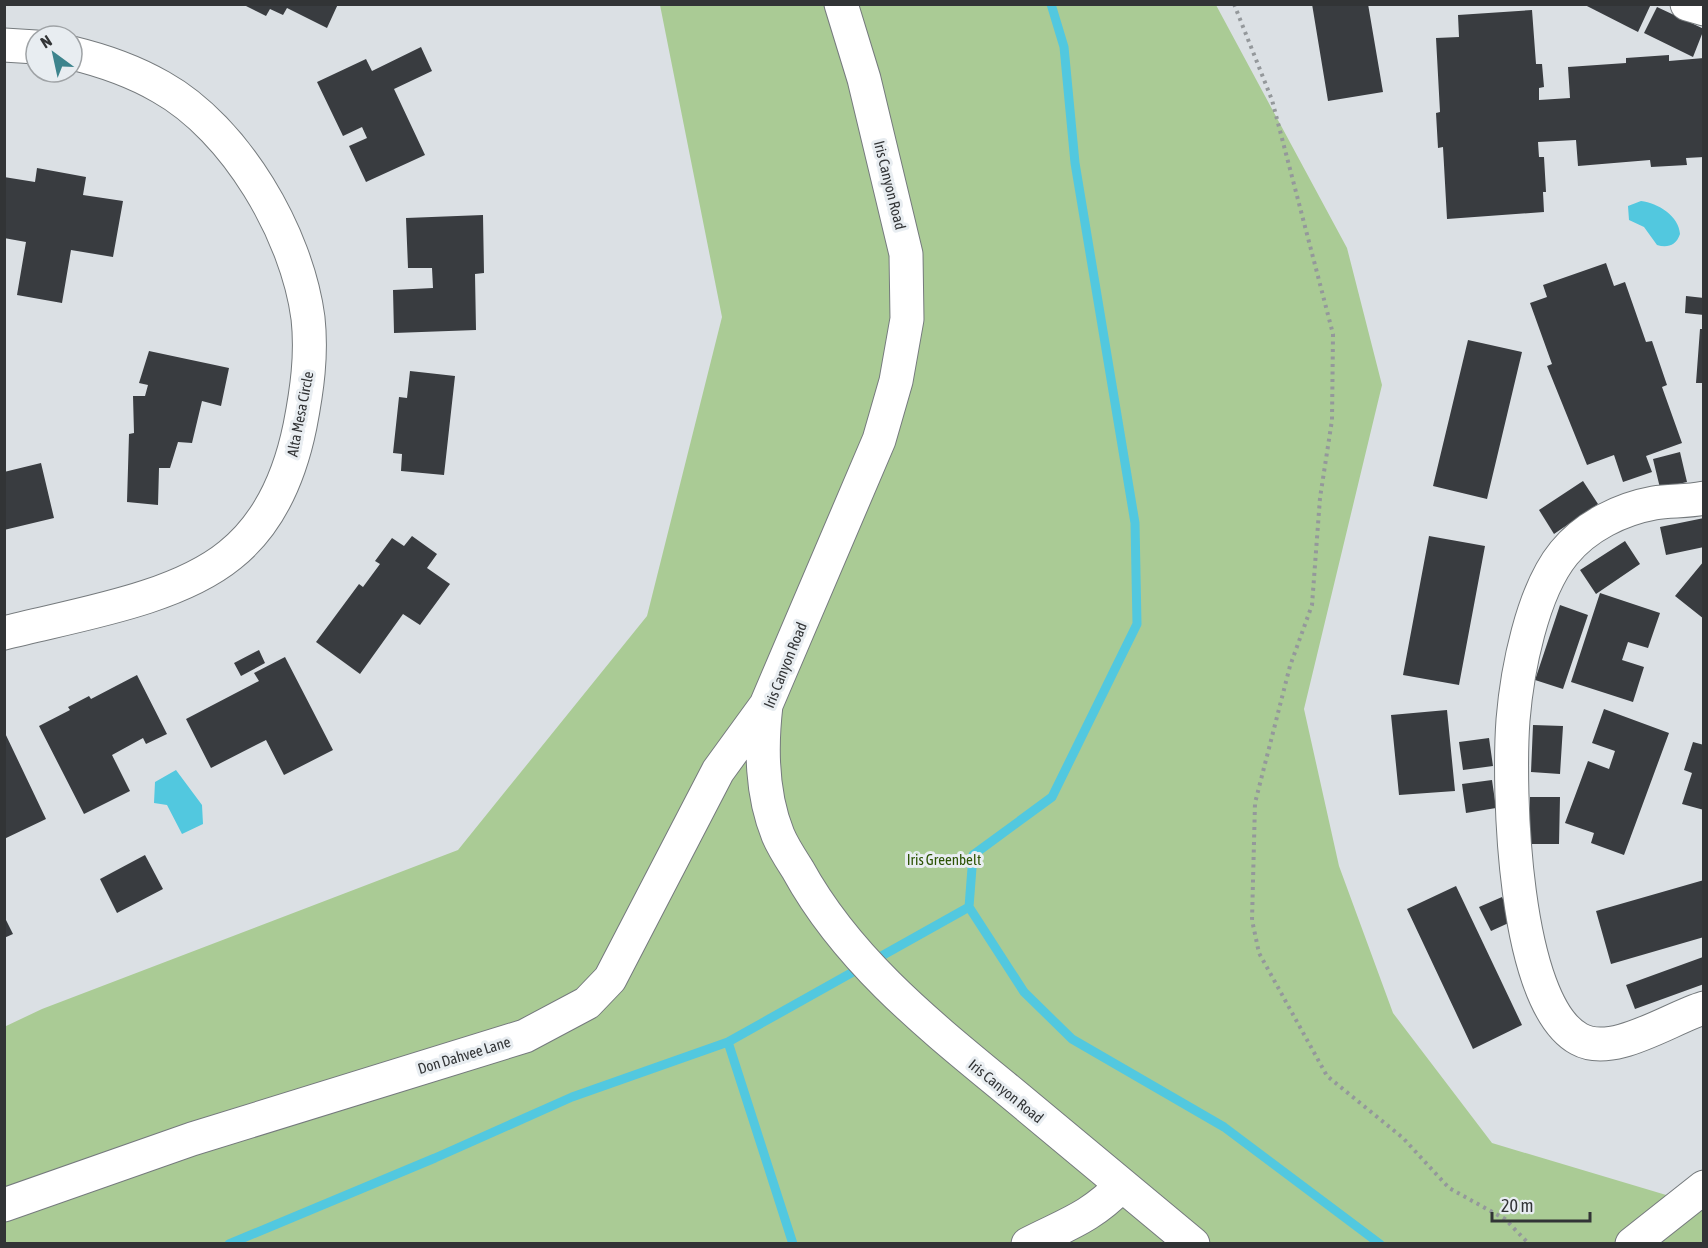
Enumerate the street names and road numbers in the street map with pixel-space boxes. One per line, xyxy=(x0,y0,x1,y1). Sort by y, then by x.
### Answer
street label: Iris Canyon Road xyxy=(871,139,909,231)
street label: Alta Mesa Circle xyxy=(283,370,317,458)
street label: Iris Canyon Road xyxy=(760,620,810,710)
street label: Don Dahvee Lane xyxy=(416,1033,513,1077)
street label: Iris Canyon Road xyxy=(965,1056,1047,1126)

